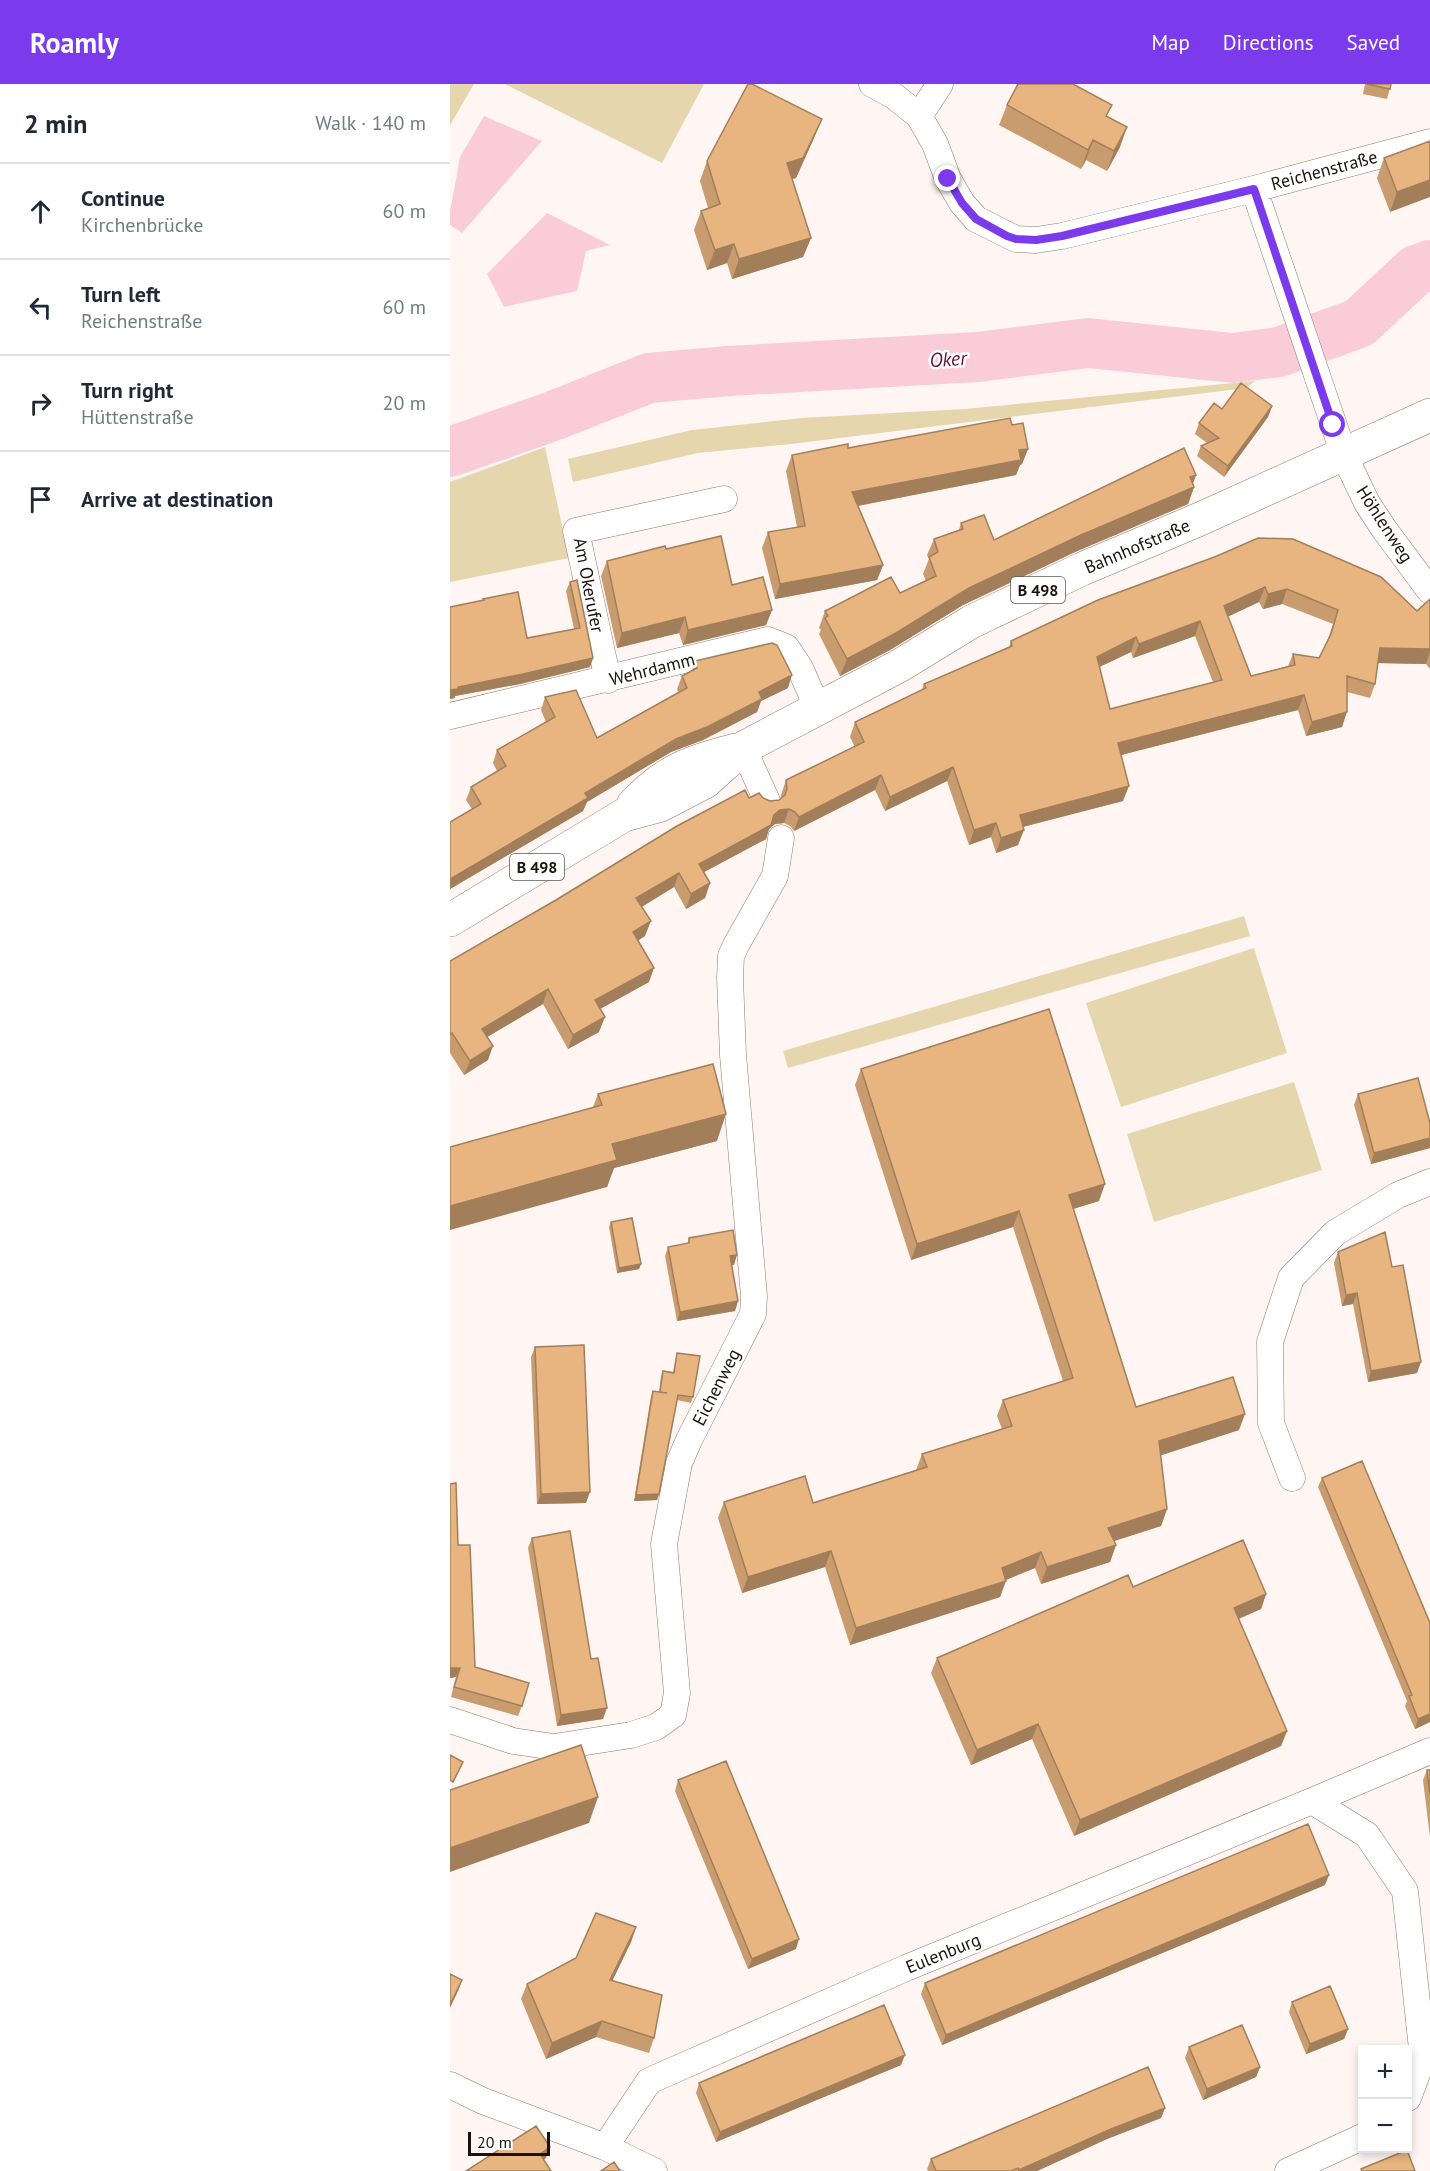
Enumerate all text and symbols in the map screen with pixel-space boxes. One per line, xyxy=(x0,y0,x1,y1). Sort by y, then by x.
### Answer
text: Roamly xyxy=(30,24,119,61)
text: Map xyxy=(1151,29,1190,56)
text: Directions xyxy=(1223,29,1314,56)
text: Saved xyxy=(1347,29,1400,56)
text: 2 min xyxy=(24,107,87,140)
text: Walk · 140 m xyxy=(315,110,426,136)
street label: Reichenstraße xyxy=(1268,145,1380,195)
route end xyxy=(934,165,960,191)
text: Continue xyxy=(81,184,165,212)
icon: ahead xyxy=(24,195,57,228)
text: 60 m xyxy=(383,198,426,224)
text: Kirchenbrücke xyxy=(81,212,203,238)
text: Turn left xyxy=(81,280,161,308)
icon: left xyxy=(24,291,57,324)
text: 60 m xyxy=(383,294,426,320)
text: Reichenstraße xyxy=(81,308,202,334)
water label: Oker xyxy=(928,345,969,373)
text: Turn right xyxy=(81,376,173,404)
icon: right xyxy=(24,387,57,420)
text: 20 m xyxy=(383,390,426,416)
text: Hüttenstraße xyxy=(81,404,194,430)
route start xyxy=(1319,411,1345,437)
street label: Höhlenweg xyxy=(1352,481,1418,567)
icon: arrive xyxy=(24,483,57,516)
text: Arrive at destination xyxy=(81,485,273,513)
street label: Bahnhofstraße xyxy=(1081,513,1193,579)
street label: Am Okerufer xyxy=(569,535,609,635)
road number: B 498 xyxy=(1011,577,1065,603)
street label: Wehrdamm xyxy=(607,647,697,691)
road number: B 498 xyxy=(510,854,564,880)
street label: Eichenweg xyxy=(687,1345,745,1429)
street label: Eulenburg xyxy=(902,1928,984,1978)
map controls xyxy=(1358,2045,1412,2153)
button: + xyxy=(1358,2045,1412,2099)
button: − xyxy=(1358,2099,1412,2153)
scale bar xyxy=(468,2129,550,2156)
text: 20 m xyxy=(477,2132,512,2152)

